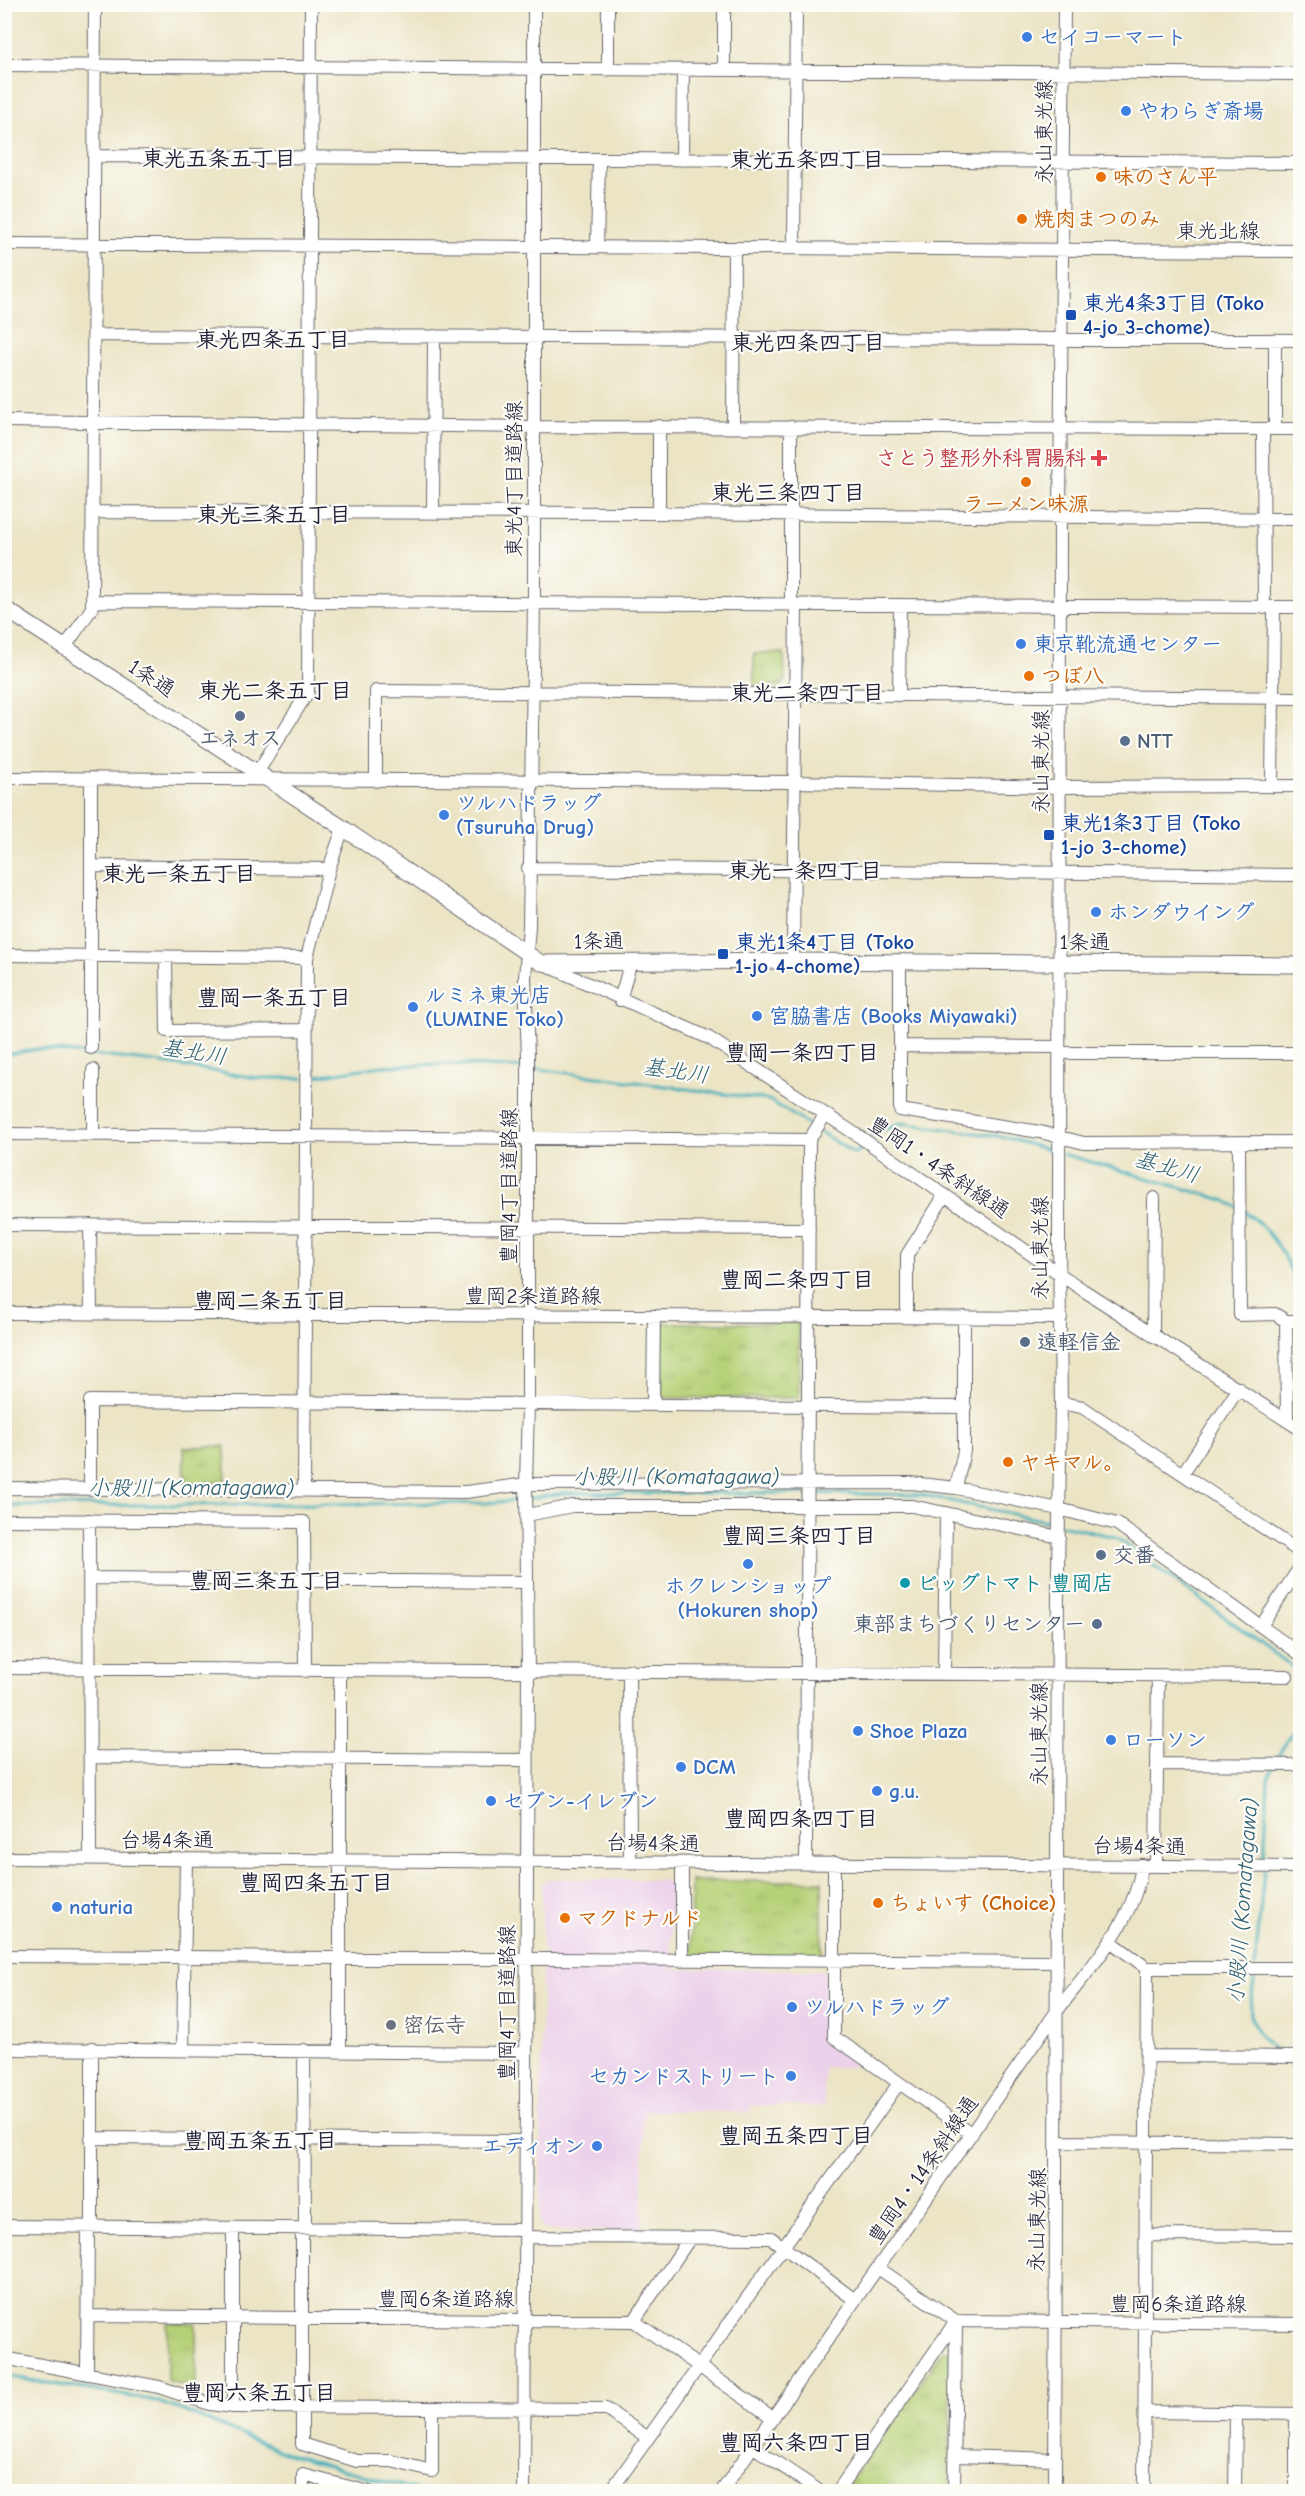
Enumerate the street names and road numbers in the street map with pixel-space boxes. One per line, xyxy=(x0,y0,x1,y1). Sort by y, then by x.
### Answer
street label: 永山東光線 xyxy=(1032,80,1056,185)
street label: 東光北線 xyxy=(1176,219,1260,243)
street label: 東光4丁目道路線 xyxy=(502,400,526,558)
street label: 1条通 xyxy=(124,654,180,702)
street label: 永山東光線 xyxy=(1029,710,1053,815)
street label: 1条通 xyxy=(574,929,624,953)
street label: 1条通 xyxy=(1060,930,1110,954)
street label: 豊岡4丁目道路線 xyxy=(497,1107,521,1265)
street label: 豊岡1・4条斜線通 xyxy=(864,1111,1014,1223)
street label: 永山東光線 xyxy=(1028,1196,1052,1301)
street label: 豊岡2条道路線 xyxy=(465,1284,601,1308)
street label: 永山東光線 xyxy=(1027,1682,1051,1787)
street label: 台場4条通 xyxy=(120,1828,214,1852)
street label: 台場4条通 xyxy=(606,1830,700,1856)
street label: 台場4条通 xyxy=(1092,1833,1186,1859)
street label: 豊岡4丁目道路線 xyxy=(495,1924,519,2082)
street label: 豊岡4・14条斜線通 xyxy=(863,2091,983,2249)
street label: 永山東光線 xyxy=(1024,2167,1050,2273)
street label: 豊岡6条道路線 xyxy=(377,2287,515,2311)
street label: 豊岡6条道路線 xyxy=(1109,2292,1247,2316)

